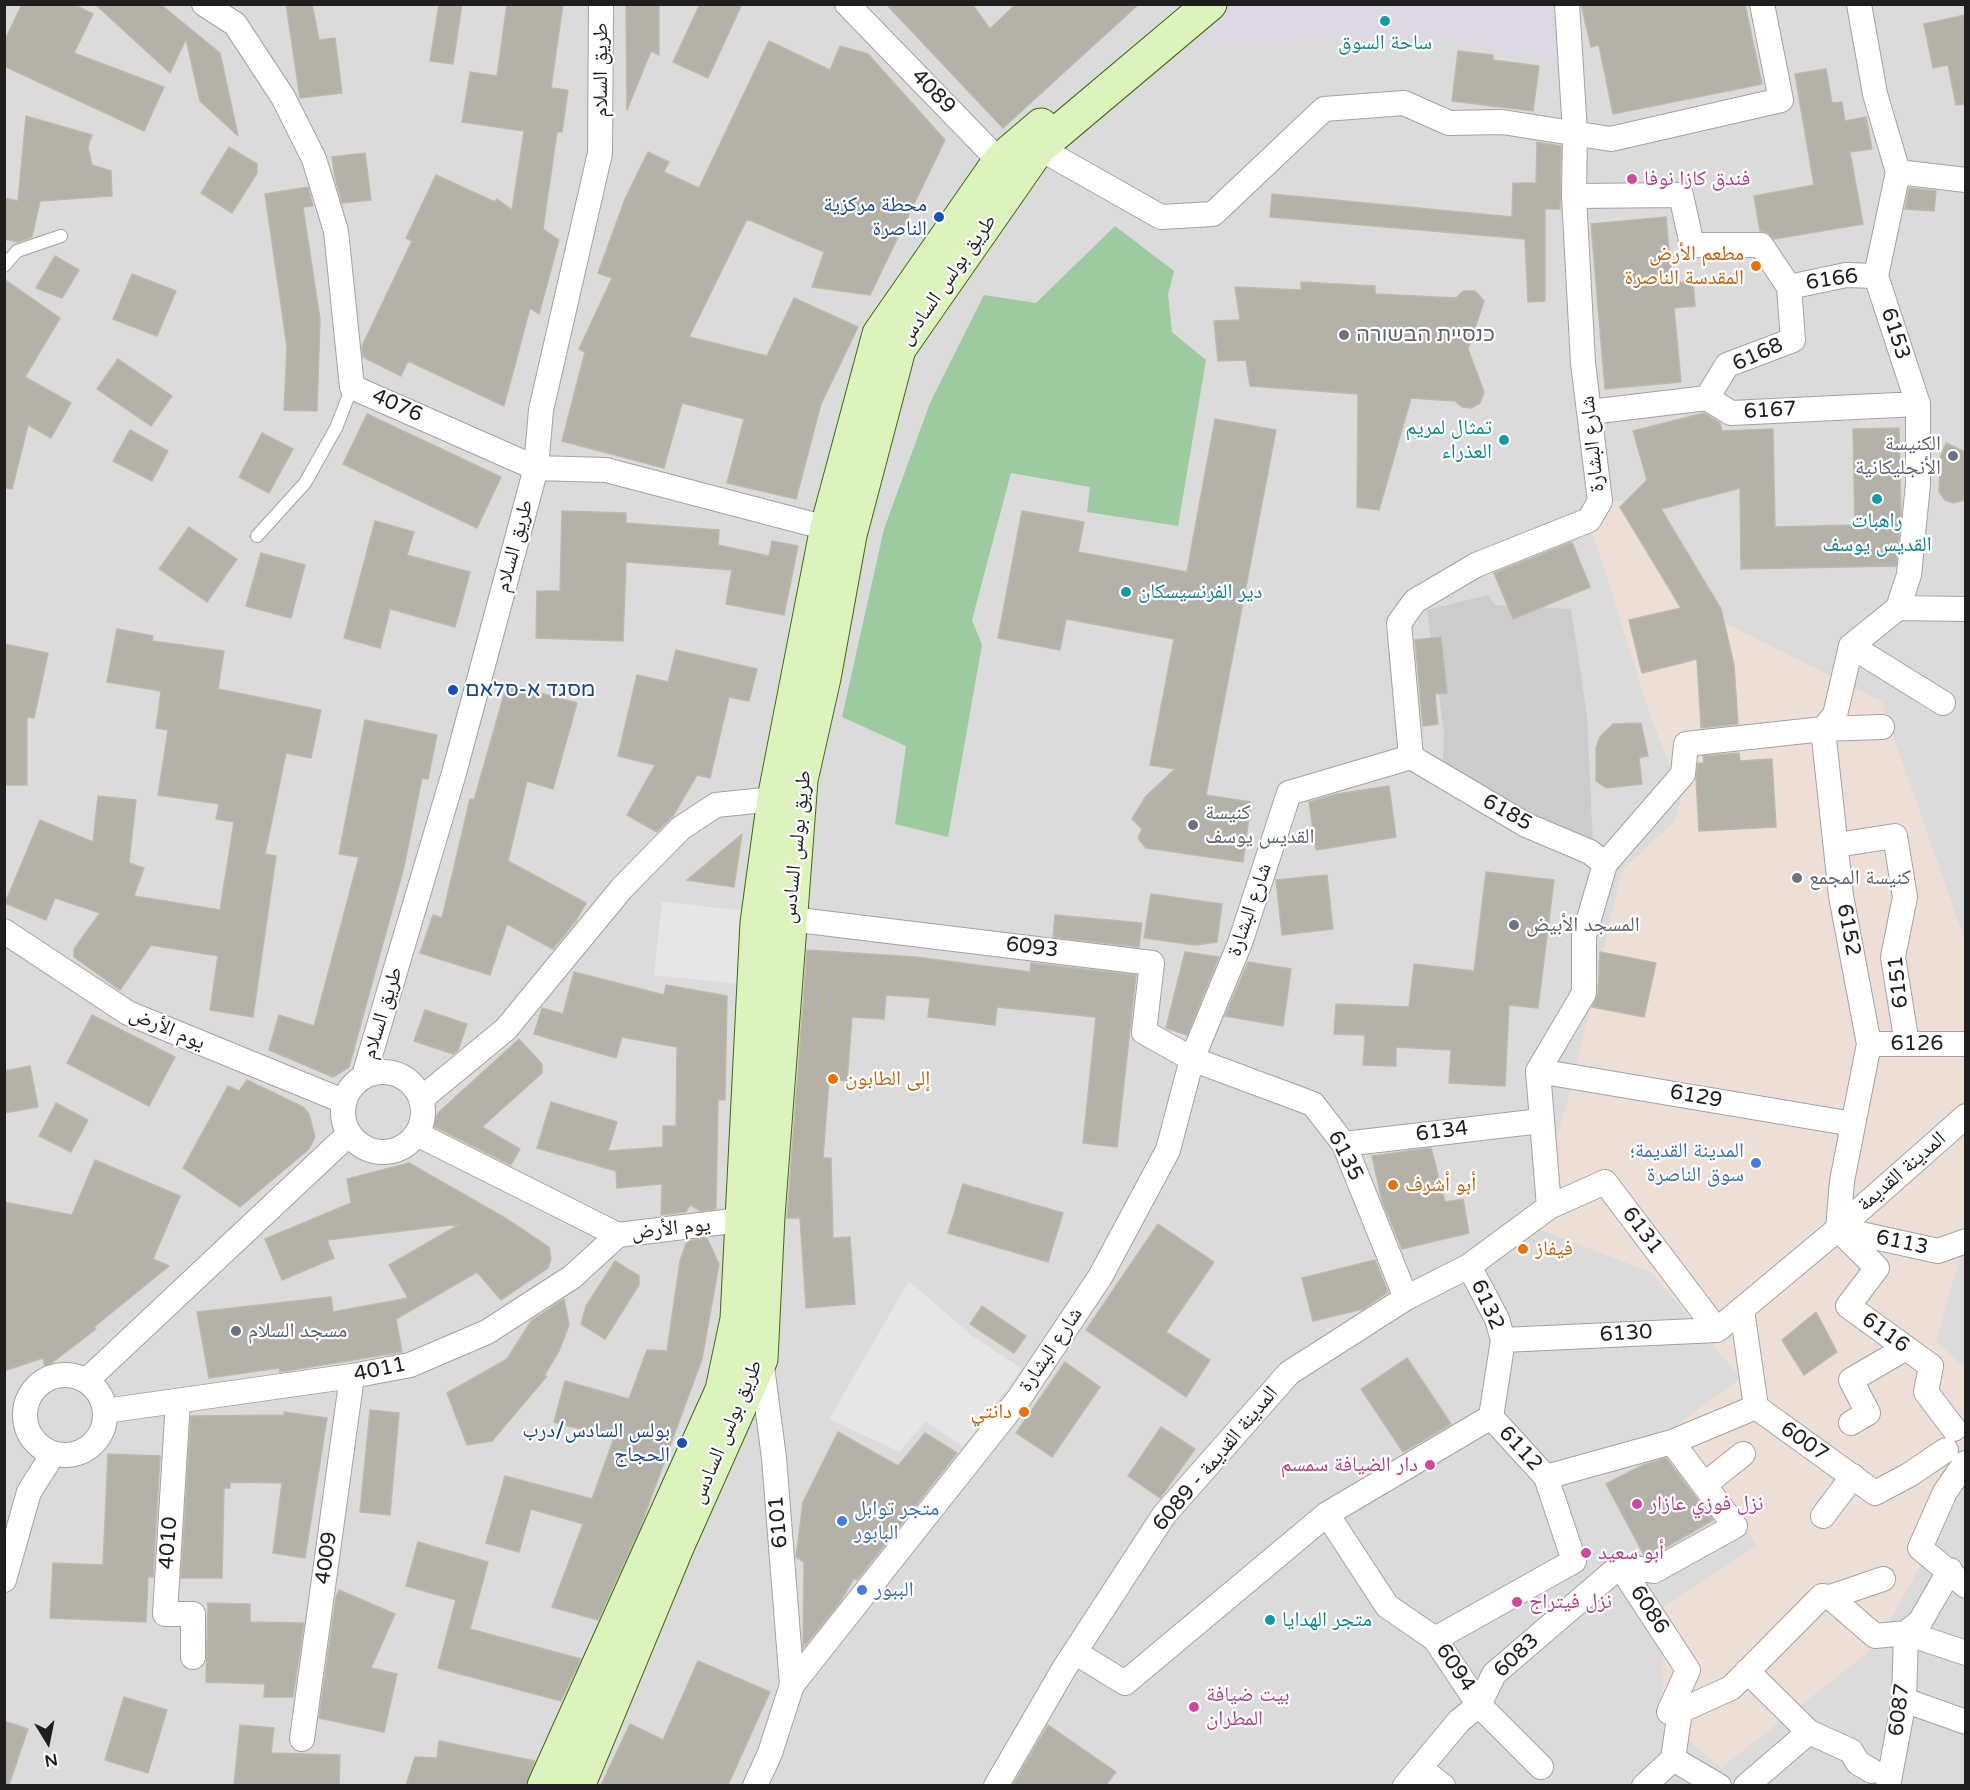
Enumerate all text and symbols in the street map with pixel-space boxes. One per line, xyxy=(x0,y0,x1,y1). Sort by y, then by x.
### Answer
marker: ساحة السوق xyxy=(1378,14,1392,28)
street label: طريق السلام xyxy=(588,23,614,117)
place label: ساحة السوق xyxy=(1338,30,1432,56)
street label: 4089 xyxy=(906,64,960,120)
place label: فندق كازا نوفا xyxy=(1644,166,1750,192)
marker: فندق كازا نوفا xyxy=(1625,172,1639,186)
place label: محطة مركزية الناصرة xyxy=(823,192,927,242)
street label: طريق بولس السادس xyxy=(894,210,1002,350)
marker: محطة مركزية الناصرة xyxy=(932,210,946,224)
place label: مطعم الأرض المقدسة الناصرة xyxy=(1625,241,1744,291)
marker: مطعم الأرض المقدسة الناصرة xyxy=(1749,259,1763,273)
street label: 6166 xyxy=(1804,264,1860,296)
street label: 6153 xyxy=(1875,305,1915,363)
place label: כנסיית הבשורה xyxy=(1356,322,1495,348)
marker: כנסיית הבשורה xyxy=(1337,328,1351,342)
street label: 6168 xyxy=(1729,333,1787,377)
street label: 4076 xyxy=(368,384,426,428)
street label: شارع البشارة xyxy=(1575,395,1611,493)
street label: 6167 xyxy=(1743,397,1797,425)
place label: تمثال لمريم العذراء xyxy=(1405,415,1492,465)
place label: الكنيسة الأنجليكانية xyxy=(1855,431,1941,481)
marker: تمثال لمريم العذراء xyxy=(1497,433,1511,447)
marker: الكنيسة الأنجليكانية xyxy=(1946,449,1960,463)
marker: راهبات القديس يوسف xyxy=(1870,492,1884,506)
street label: طريق السلام xyxy=(491,497,539,595)
place label: راهبات القديس يوسف xyxy=(1822,508,1932,558)
place label: دير الفرنسيسكان xyxy=(1138,579,1262,605)
marker: دير الفرنسيسكان xyxy=(1119,585,1133,599)
place label: מסגד א-סלאם xyxy=(465,677,595,703)
marker: מסגד א-סלאם xyxy=(446,683,460,697)
street label: طريق بولس السادس xyxy=(776,769,818,925)
street label: 6185 xyxy=(1478,789,1536,837)
place label: كنيسة القديس يوسف xyxy=(1205,800,1315,850)
marker: كنيسة القديس يوسف xyxy=(1186,818,1200,832)
street label: شارع البشارة xyxy=(1222,860,1278,960)
place label: كنيسة المجمع xyxy=(1809,865,1911,891)
marker: كنيسة المجمع xyxy=(1790,871,1804,885)
street label: 6152 xyxy=(1831,902,1865,958)
place label: المسجد الأبيض xyxy=(1526,912,1640,938)
marker: المسجد الأبيض xyxy=(1507,918,1521,932)
street label: 6093 xyxy=(1004,932,1060,964)
street label: 6151 xyxy=(1884,954,1914,1010)
street label: طريق السلام xyxy=(357,964,409,1062)
street label: يوم الأرض xyxy=(125,1002,209,1056)
street label: 6126 xyxy=(1891,1031,1943,1057)
place label: إلى الطابون xyxy=(845,1066,930,1092)
marker: إلى الطابون xyxy=(826,1072,840,1086)
street label: 6129 xyxy=(1668,1080,1724,1114)
street label: 6134 xyxy=(1414,1116,1470,1148)
street label: 6135 xyxy=(1322,1127,1368,1185)
street label: المدينة القديمة xyxy=(1853,1127,1951,1217)
place label: المدينة القديمة؛ سوق الناصرة xyxy=(1630,1138,1744,1188)
marker: المدينة القديمة؛ سوق الناصرة xyxy=(1749,1156,1763,1170)
place label: أبو أشرف xyxy=(1405,1172,1476,1198)
marker: أبو أشرف xyxy=(1386,1178,1400,1192)
street label: 6131 xyxy=(1616,1202,1668,1260)
street label: يوم الأرض xyxy=(630,1212,712,1246)
street label: 6113 xyxy=(1874,1225,1930,1261)
place label: فيفاز xyxy=(1535,1236,1573,1262)
marker: فيفاز xyxy=(1516,1242,1530,1256)
street label: 6132 xyxy=(1465,1276,1509,1334)
street label: شارع البشارة xyxy=(1013,1303,1089,1397)
street label: 6116 xyxy=(1856,1307,1914,1359)
place label: مسجد السلام xyxy=(248,1318,347,1344)
street label: 6130 xyxy=(1599,1320,1653,1348)
marker: مسجد السلام xyxy=(229,1324,243,1338)
street label: 4011 xyxy=(352,1352,408,1388)
street label: طريق بولس السادس xyxy=(685,1356,769,1508)
street label: المدينة القديمة - 6089 xyxy=(1148,1381,1284,1537)
place label: دانتي xyxy=(971,1399,1012,1425)
marker: دانتي xyxy=(1017,1405,1031,1419)
street label: 6007 xyxy=(1775,1417,1833,1467)
place label: بولس السادس/درب الحجاج xyxy=(522,1418,670,1468)
street label: 6112 xyxy=(1493,1421,1547,1477)
marker: بولس السادس/درب الحجاج xyxy=(675,1436,689,1450)
place label: دار الضيافة سمسم xyxy=(1281,1452,1418,1478)
marker: دار الضيافة سمسم xyxy=(1423,1458,1437,1472)
place label: نزل فوزي عازار xyxy=(1649,1491,1764,1517)
street label: 6101 xyxy=(764,1495,794,1549)
place label: متجر توابل البابور xyxy=(854,1496,939,1546)
marker: نزل فوزي عازار xyxy=(1630,1497,1644,1511)
marker: متجر توابل البابور xyxy=(835,1514,849,1528)
street label: 4010 xyxy=(155,1516,183,1570)
street label: 4009 xyxy=(311,1530,343,1586)
place label: أبو سعيد xyxy=(1598,1540,1664,1566)
marker: أبو سعيد xyxy=(1579,1546,1593,1560)
place label: الببور xyxy=(874,1577,914,1603)
street label: 6086 xyxy=(1624,1581,1674,1639)
marker: الببور xyxy=(855,1583,869,1597)
place label: نزل فيتراج xyxy=(1529,1589,1612,1615)
marker: نزل فيتراج xyxy=(1510,1595,1524,1609)
place label: متجر الهدايا xyxy=(1282,1607,1372,1633)
marker: متجر الهدايا xyxy=(1263,1613,1277,1627)
street label: 6083 xyxy=(1489,1629,1545,1683)
street label: 6094 xyxy=(1430,1639,1480,1697)
place label: بيت ضيافة المطران xyxy=(1206,1682,1290,1732)
street label: 6087 xyxy=(1884,1682,1916,1738)
marker: بيت ضيافة المطران xyxy=(1187,1700,1201,1714)
north arrow xyxy=(18,1712,78,1772)
text: N xyxy=(43,1749,59,1771)

